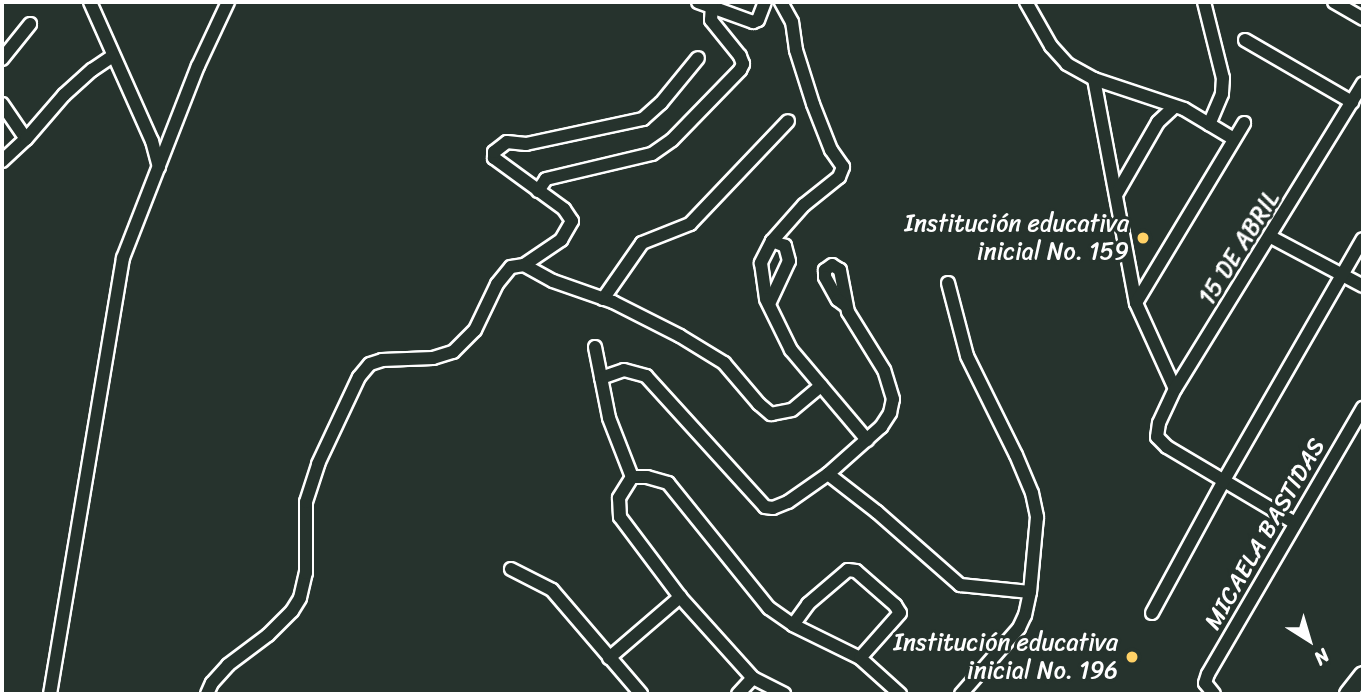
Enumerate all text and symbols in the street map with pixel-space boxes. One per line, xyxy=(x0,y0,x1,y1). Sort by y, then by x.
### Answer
street label: 15 DE ABRIL xyxy=(1193,186,1285,310)
place label: Institución educativa inicial No. 159 xyxy=(904,210,1129,266)
marker: Institución educativa inicial No. 159 xyxy=(1135,230,1151,246)
street label: MICAELA BASTIDAS xyxy=(1198,433,1332,635)
north arrow xyxy=(1274,605,1344,675)
place label: Institución educativa inicial No. 196 xyxy=(893,629,1118,685)
text: N xyxy=(1307,640,1337,674)
marker: Institución educativa inicial No. 196 xyxy=(1124,649,1140,665)

